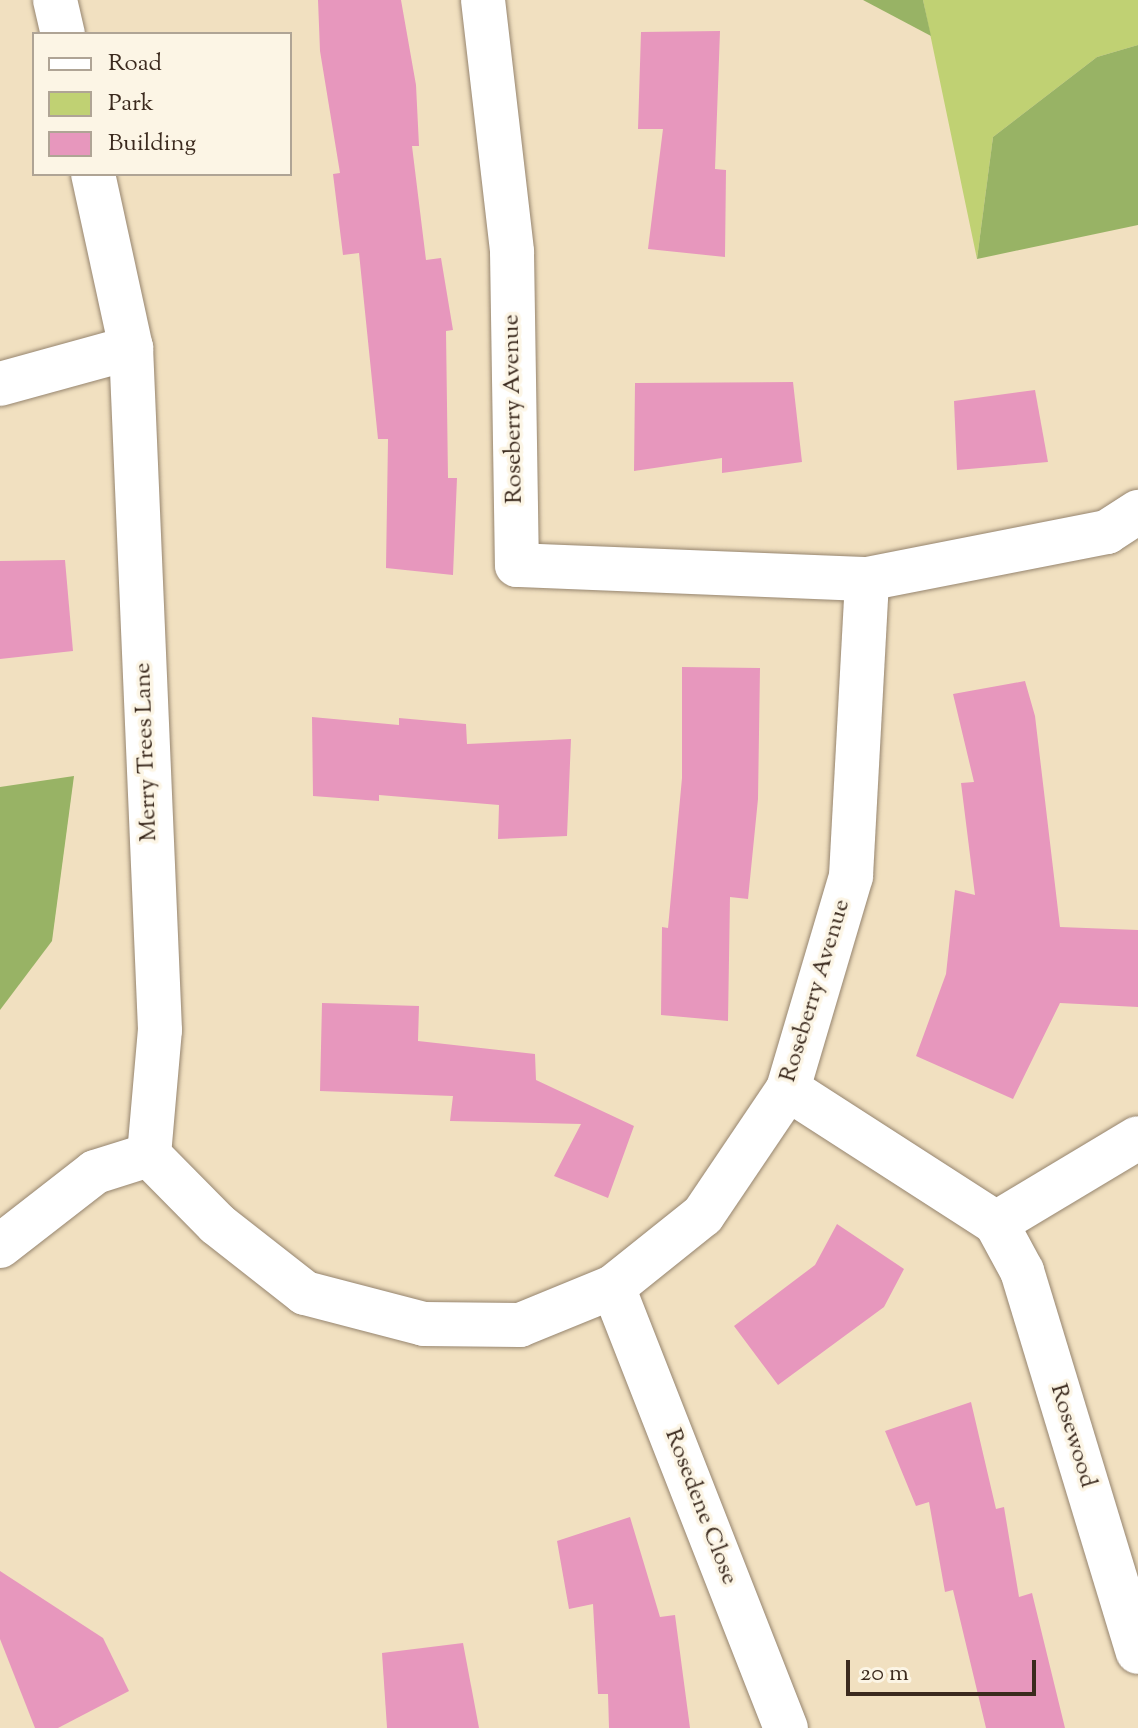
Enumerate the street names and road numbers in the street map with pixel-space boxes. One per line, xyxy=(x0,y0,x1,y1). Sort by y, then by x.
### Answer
street label: Roseberry Avenue xyxy=(498,314,530,504)
street label: Merry Trees Lane xyxy=(129,662,165,842)
street label: Roseberry Avenue xyxy=(775,896,857,1086)
street label: Rosewood xyxy=(1043,1381,1101,1491)
street label: Rosedene Close xyxy=(657,1425,743,1589)

